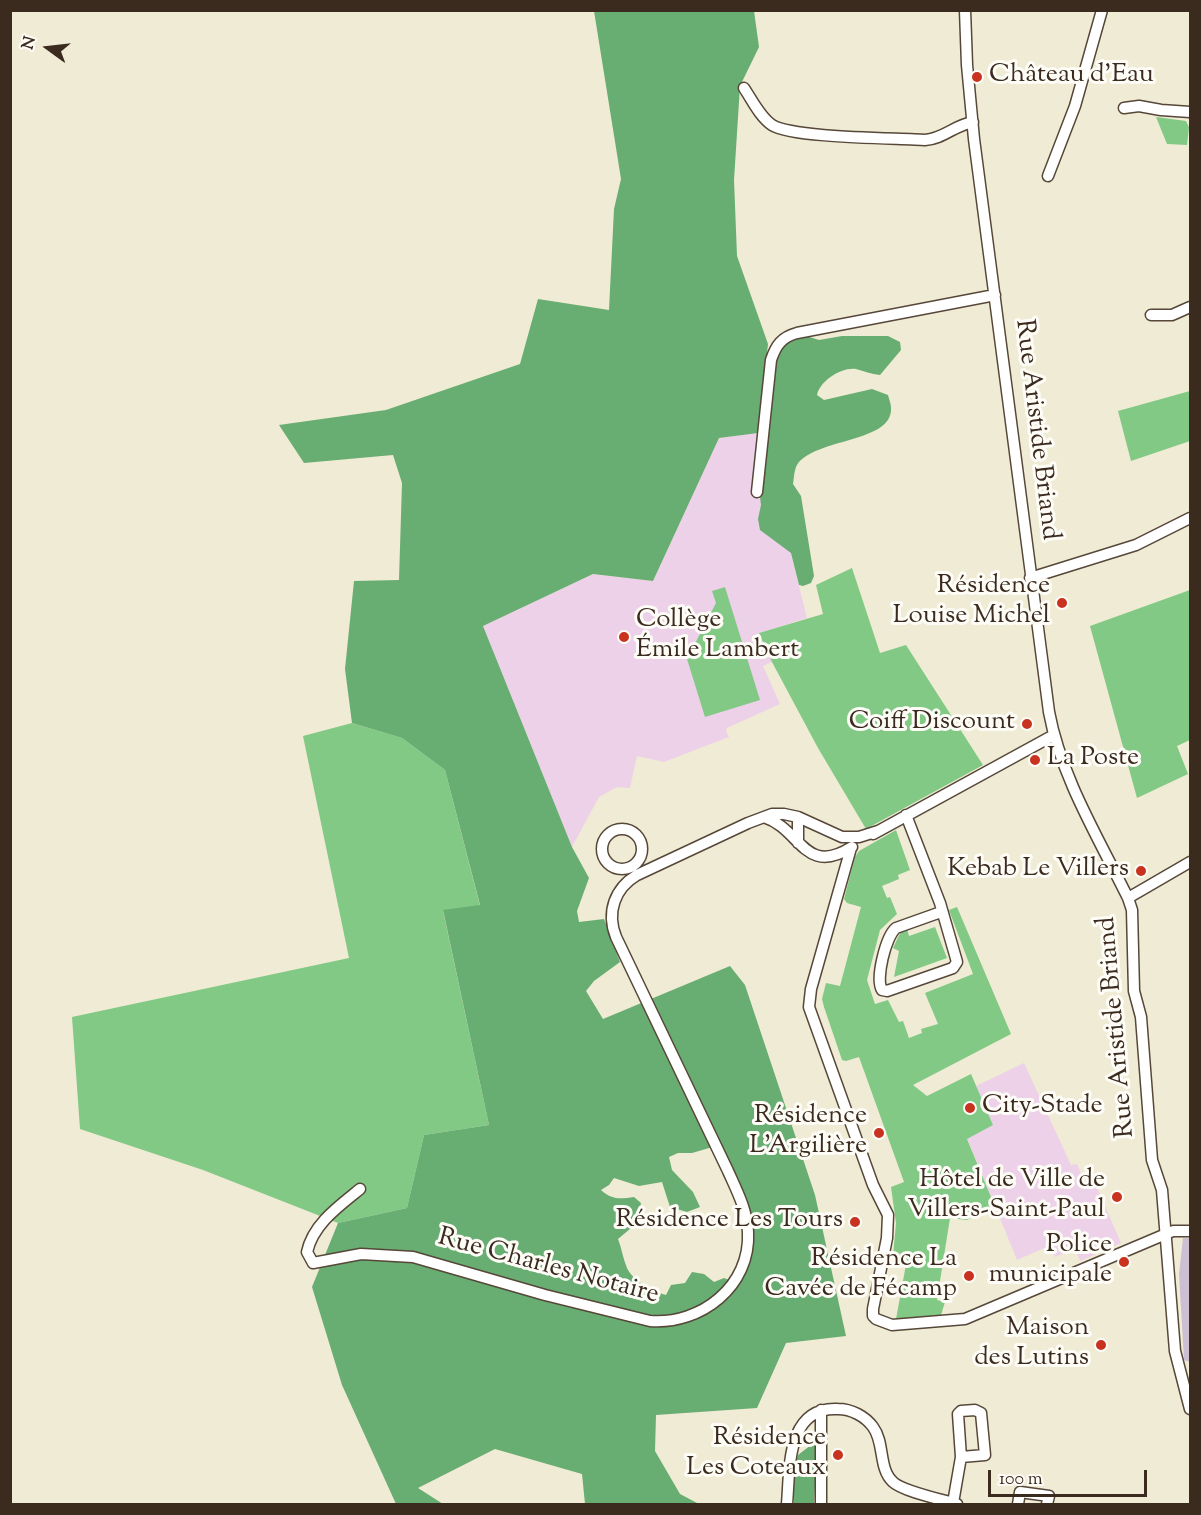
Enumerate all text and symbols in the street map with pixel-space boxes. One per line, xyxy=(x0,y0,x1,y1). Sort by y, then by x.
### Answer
north arrow xyxy=(18,18,78,78)
text: N xyxy=(17,34,43,52)
place label: Château d'Eau xyxy=(989,61,1154,93)
marker: Château d'Eau xyxy=(970,70,984,84)
street label: Rue Aristide Briand xyxy=(1006,318,1064,542)
place label: Résidence Louise Michel xyxy=(893,572,1050,634)
marker: Résidence Louise Michel xyxy=(1055,596,1069,610)
place label: Collège Émile Lambert xyxy=(636,606,799,668)
marker: Collège Émile Lambert xyxy=(617,630,631,644)
place label: Coiff Discount xyxy=(849,708,1015,740)
marker: Coiff Discount xyxy=(1020,717,1034,731)
place label: La Poste xyxy=(1047,744,1139,776)
marker: La Poste xyxy=(1028,753,1042,767)
place label: Kebab Le Villers xyxy=(947,855,1129,887)
marker: Kebab Le Villers xyxy=(1134,864,1148,878)
street label: Rue Aristide Briand xyxy=(1093,915,1143,1139)
place label: City-Stade xyxy=(982,1092,1103,1124)
marker: City-Stade xyxy=(963,1101,977,1115)
place label: Résidence L’Argilière xyxy=(749,1102,867,1164)
marker: Résidence L’Argilière xyxy=(872,1126,886,1140)
place label: Hôtel de Ville de Villers-Saint-Paul xyxy=(907,1166,1105,1228)
marker: Hôtel de Ville de Villers-Saint-Paul xyxy=(1110,1190,1124,1204)
place label: Résidence Les Tours xyxy=(616,1206,843,1238)
marker: Résidence Les Tours xyxy=(848,1215,862,1229)
street label: Rue Charles Notaire xyxy=(434,1224,662,1312)
place label: Police municipale xyxy=(989,1231,1112,1292)
place label: Résidence La Cavée de Fécamp xyxy=(765,1245,957,1306)
marker: Police municipale xyxy=(1117,1255,1131,1269)
marker: Résidence La Cavée de Fécamp xyxy=(962,1269,976,1283)
place label: Maison des Lutins xyxy=(974,1314,1089,1376)
marker: Maison des Lutins xyxy=(1094,1338,1108,1352)
place label: Résidence Les Coteaux xyxy=(686,1424,826,1486)
marker: Résidence Les Coteaux xyxy=(831,1448,845,1462)
scale bar xyxy=(991,1458,1150,1496)
text: 100 m xyxy=(999,1467,1043,1493)

